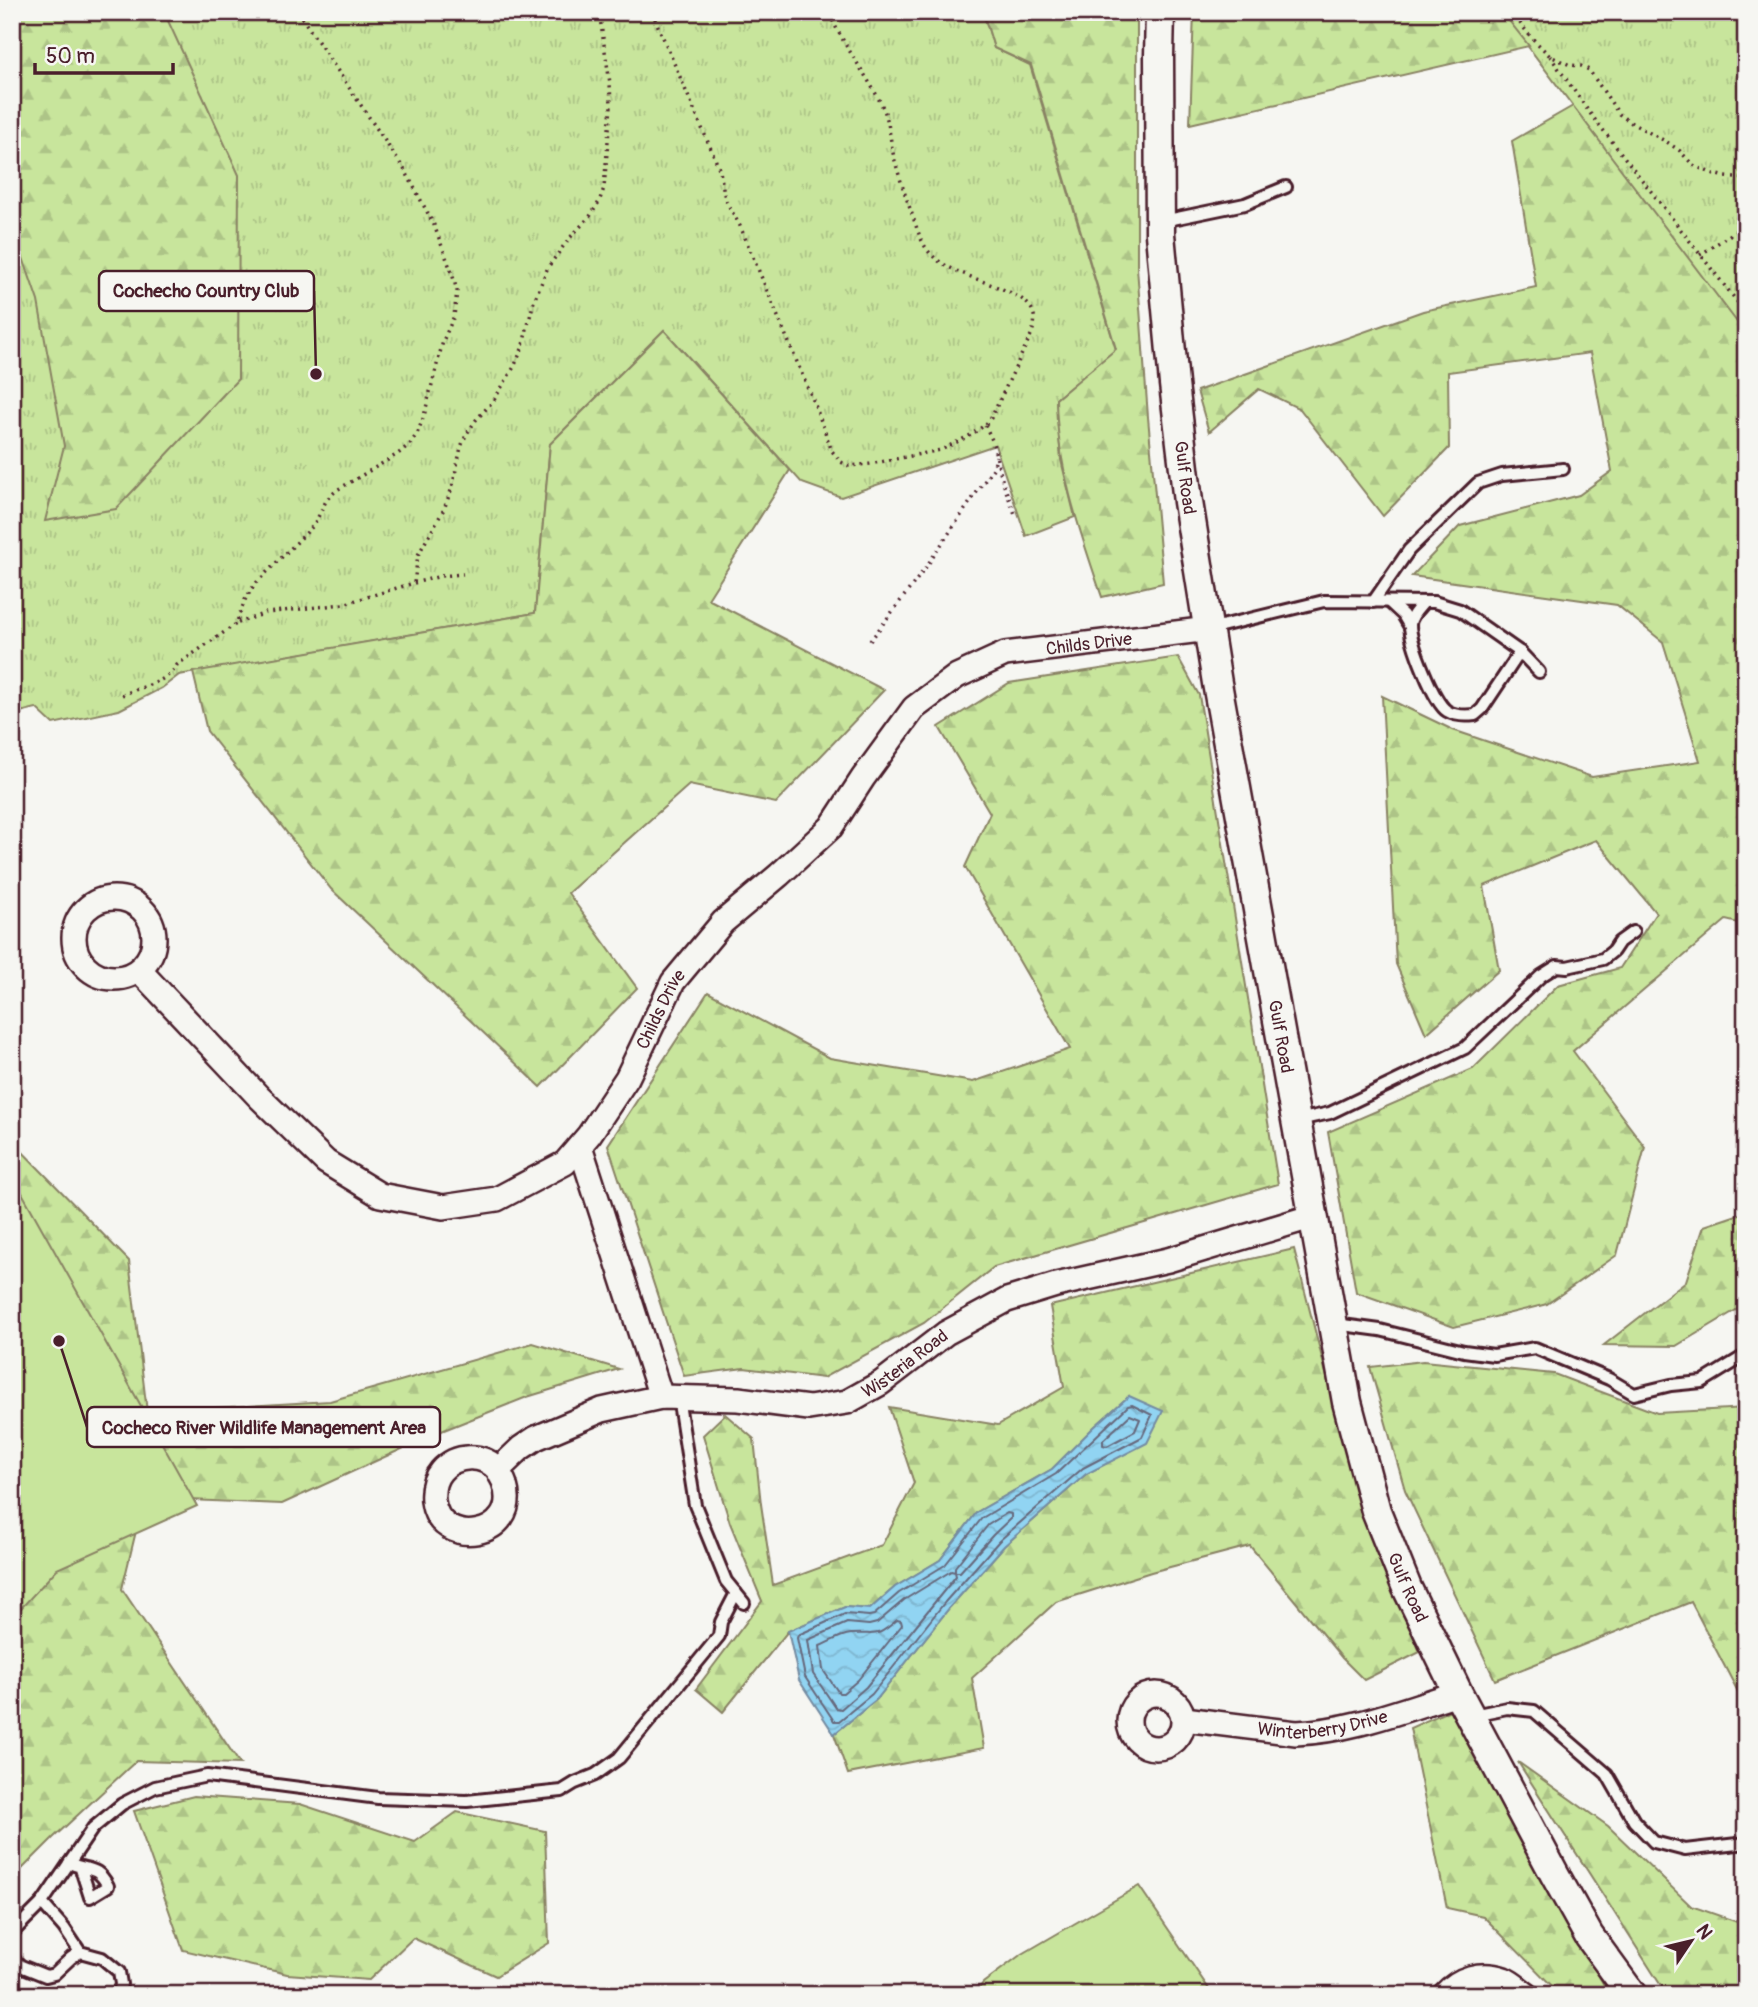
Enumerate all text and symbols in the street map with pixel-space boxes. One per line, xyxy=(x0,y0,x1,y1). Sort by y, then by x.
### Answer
scale bar xyxy=(35,32,173,76)
text: 50 m xyxy=(46,43,95,70)
callout: Cochecho Country Club xyxy=(99,271,314,311)
text: Cochecho Country Club xyxy=(113,279,299,303)
street label: Gulf Road xyxy=(1169,440,1201,516)
street label: Childs Drive xyxy=(1045,627,1133,660)
street label: Childs Drive xyxy=(631,964,690,1053)
street label: Gulf Road xyxy=(1263,998,1299,1075)
street label: Wisteria Road xyxy=(857,1324,953,1403)
callout: Cocheco River Wildlife Management Area xyxy=(87,1407,440,1447)
text: Cocheco River Wildlife Management Area xyxy=(102,1416,426,1440)
street label: Gulf Road xyxy=(1382,1549,1433,1626)
street label: Winterberry Drive xyxy=(1256,1705,1390,1745)
north arrow xyxy=(1656,1906,1726,1976)
text: N xyxy=(1691,1920,1718,1944)

